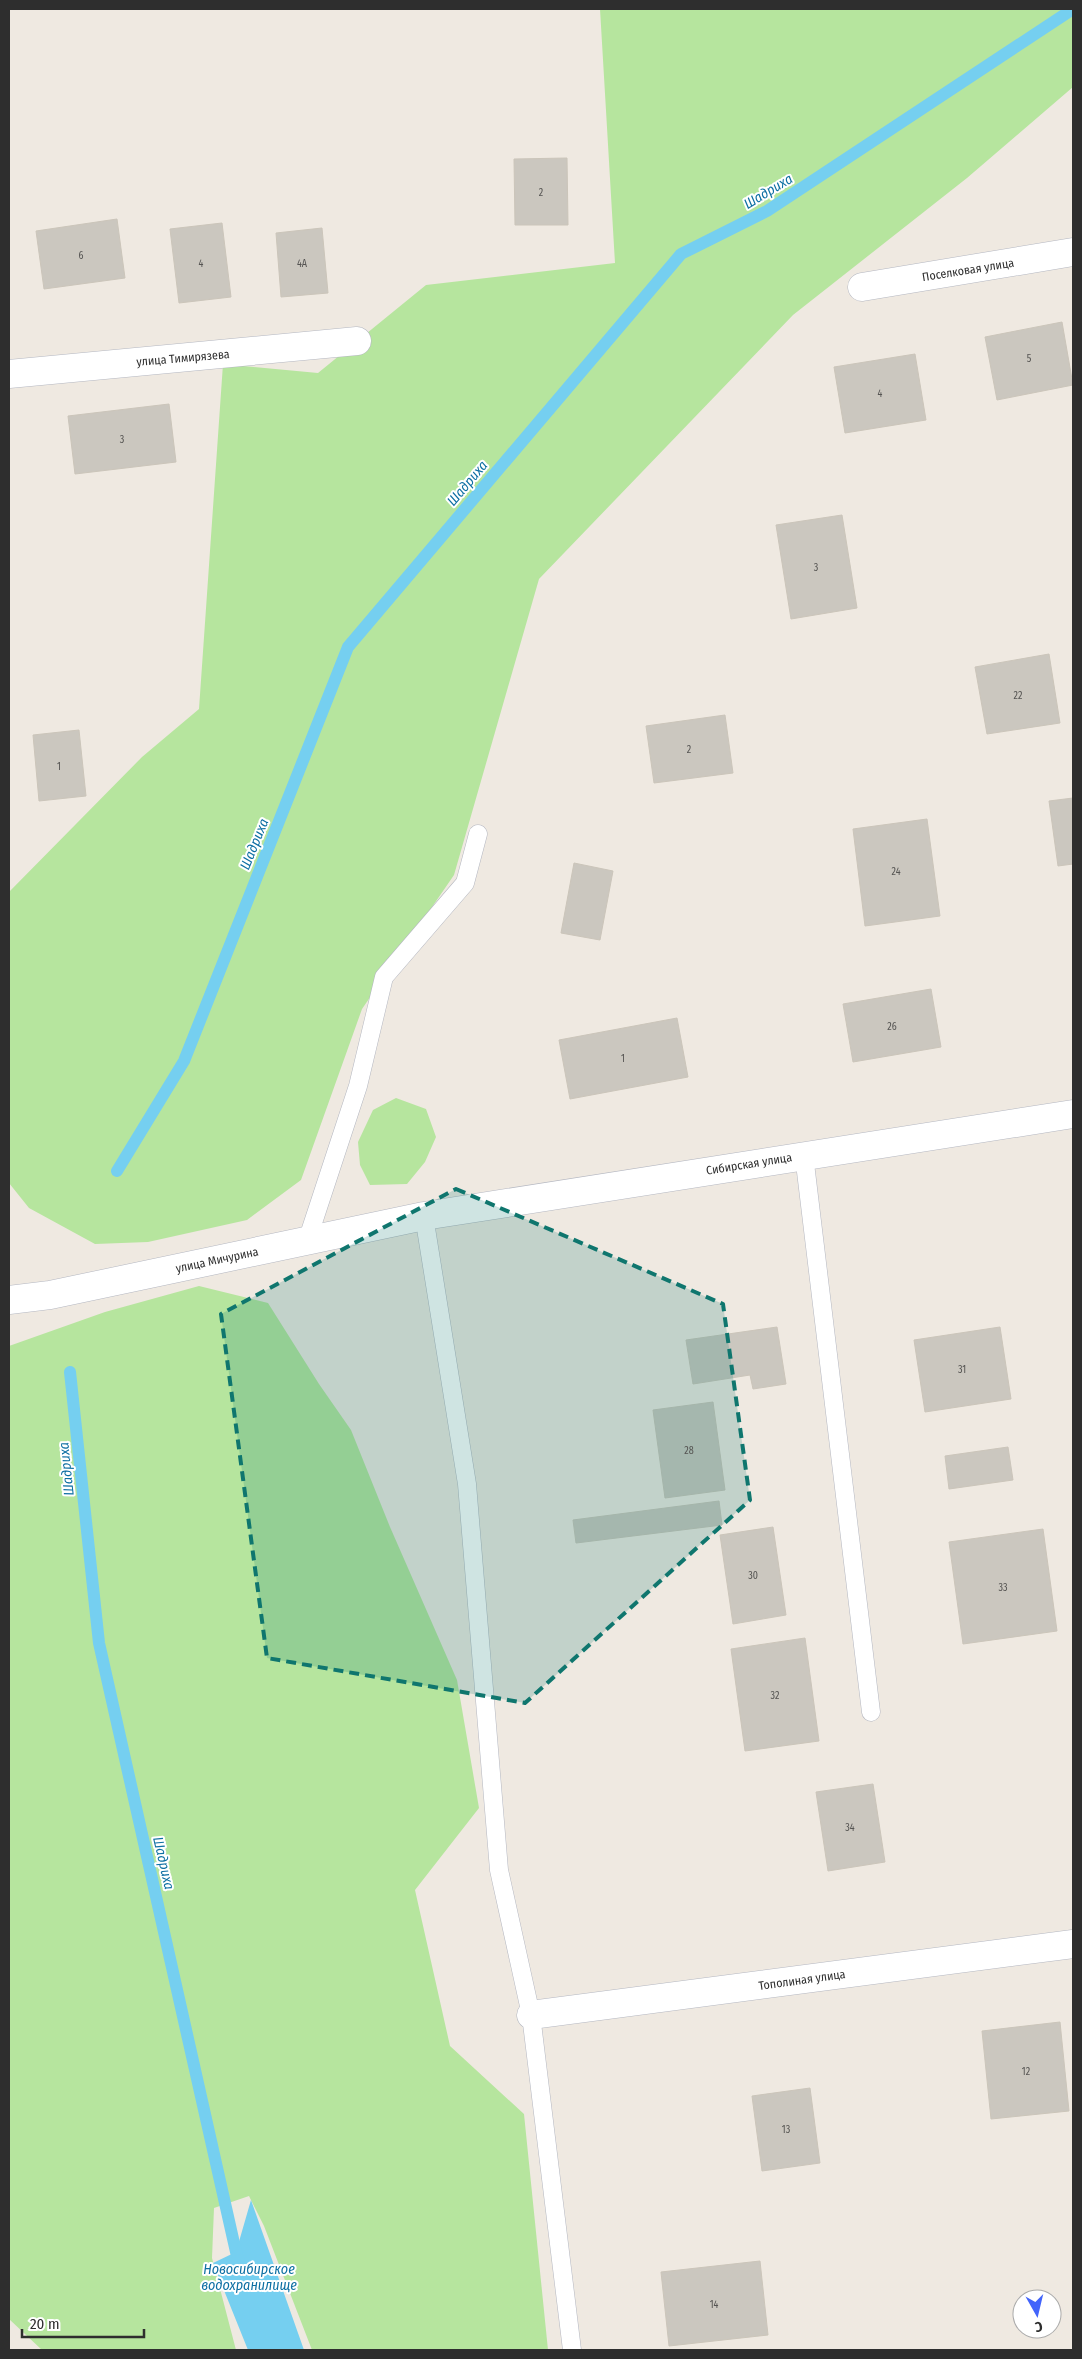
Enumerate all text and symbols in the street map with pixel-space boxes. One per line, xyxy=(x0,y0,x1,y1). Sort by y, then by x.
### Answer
water label: Шадриха xyxy=(741,170,796,213)
house number: 2 xyxy=(539,187,544,199)
house number: 6 xyxy=(79,250,84,262)
street label: Поселковая улица xyxy=(921,256,1015,284)
house number: 4 xyxy=(199,258,204,270)
house number: 4А xyxy=(297,258,308,270)
street label: улица Тимирязева xyxy=(136,347,230,369)
house number: 5 xyxy=(1027,353,1032,365)
house number: 4 xyxy=(878,388,883,400)
house number: 3 xyxy=(120,434,125,446)
water label: Шадриха xyxy=(444,457,491,509)
house number: 3 xyxy=(814,562,819,574)
house number: 22 xyxy=(1014,690,1023,702)
house number: 2 xyxy=(687,744,692,756)
house number: 1 xyxy=(57,761,61,773)
water label: Шадриха xyxy=(236,816,272,872)
house number: 24 xyxy=(891,866,901,878)
house number: 26 xyxy=(887,1021,897,1033)
house number: 1 xyxy=(621,1053,625,1065)
street label: Сибирская улица xyxy=(705,1150,793,1178)
street label: улица Мичурина xyxy=(174,1244,260,1276)
house number: 31 xyxy=(958,1364,966,1376)
water label: Шадриха xyxy=(55,1441,78,1497)
house number: 28 xyxy=(684,1445,694,1457)
house number: 30 xyxy=(748,1570,758,1582)
house number: 33 xyxy=(998,1582,1008,1594)
house number: 32 xyxy=(771,1690,780,1702)
house number: 34 xyxy=(845,1822,855,1834)
water label: Шадриха xyxy=(149,1835,178,1891)
street label: Тополиная улица xyxy=(758,1967,846,1993)
house number: 12 xyxy=(1022,2066,1031,2078)
house number: 13 xyxy=(782,2124,791,2136)
water label: Новосибирское водохранилище xyxy=(201,2261,297,2294)
north arrow xyxy=(1012,2289,1062,2339)
house number: 14 xyxy=(710,2299,719,2311)
scale bar xyxy=(22,2306,145,2338)
text: 20 m xyxy=(30,2315,60,2333)
text: С xyxy=(1033,2317,1044,2335)

